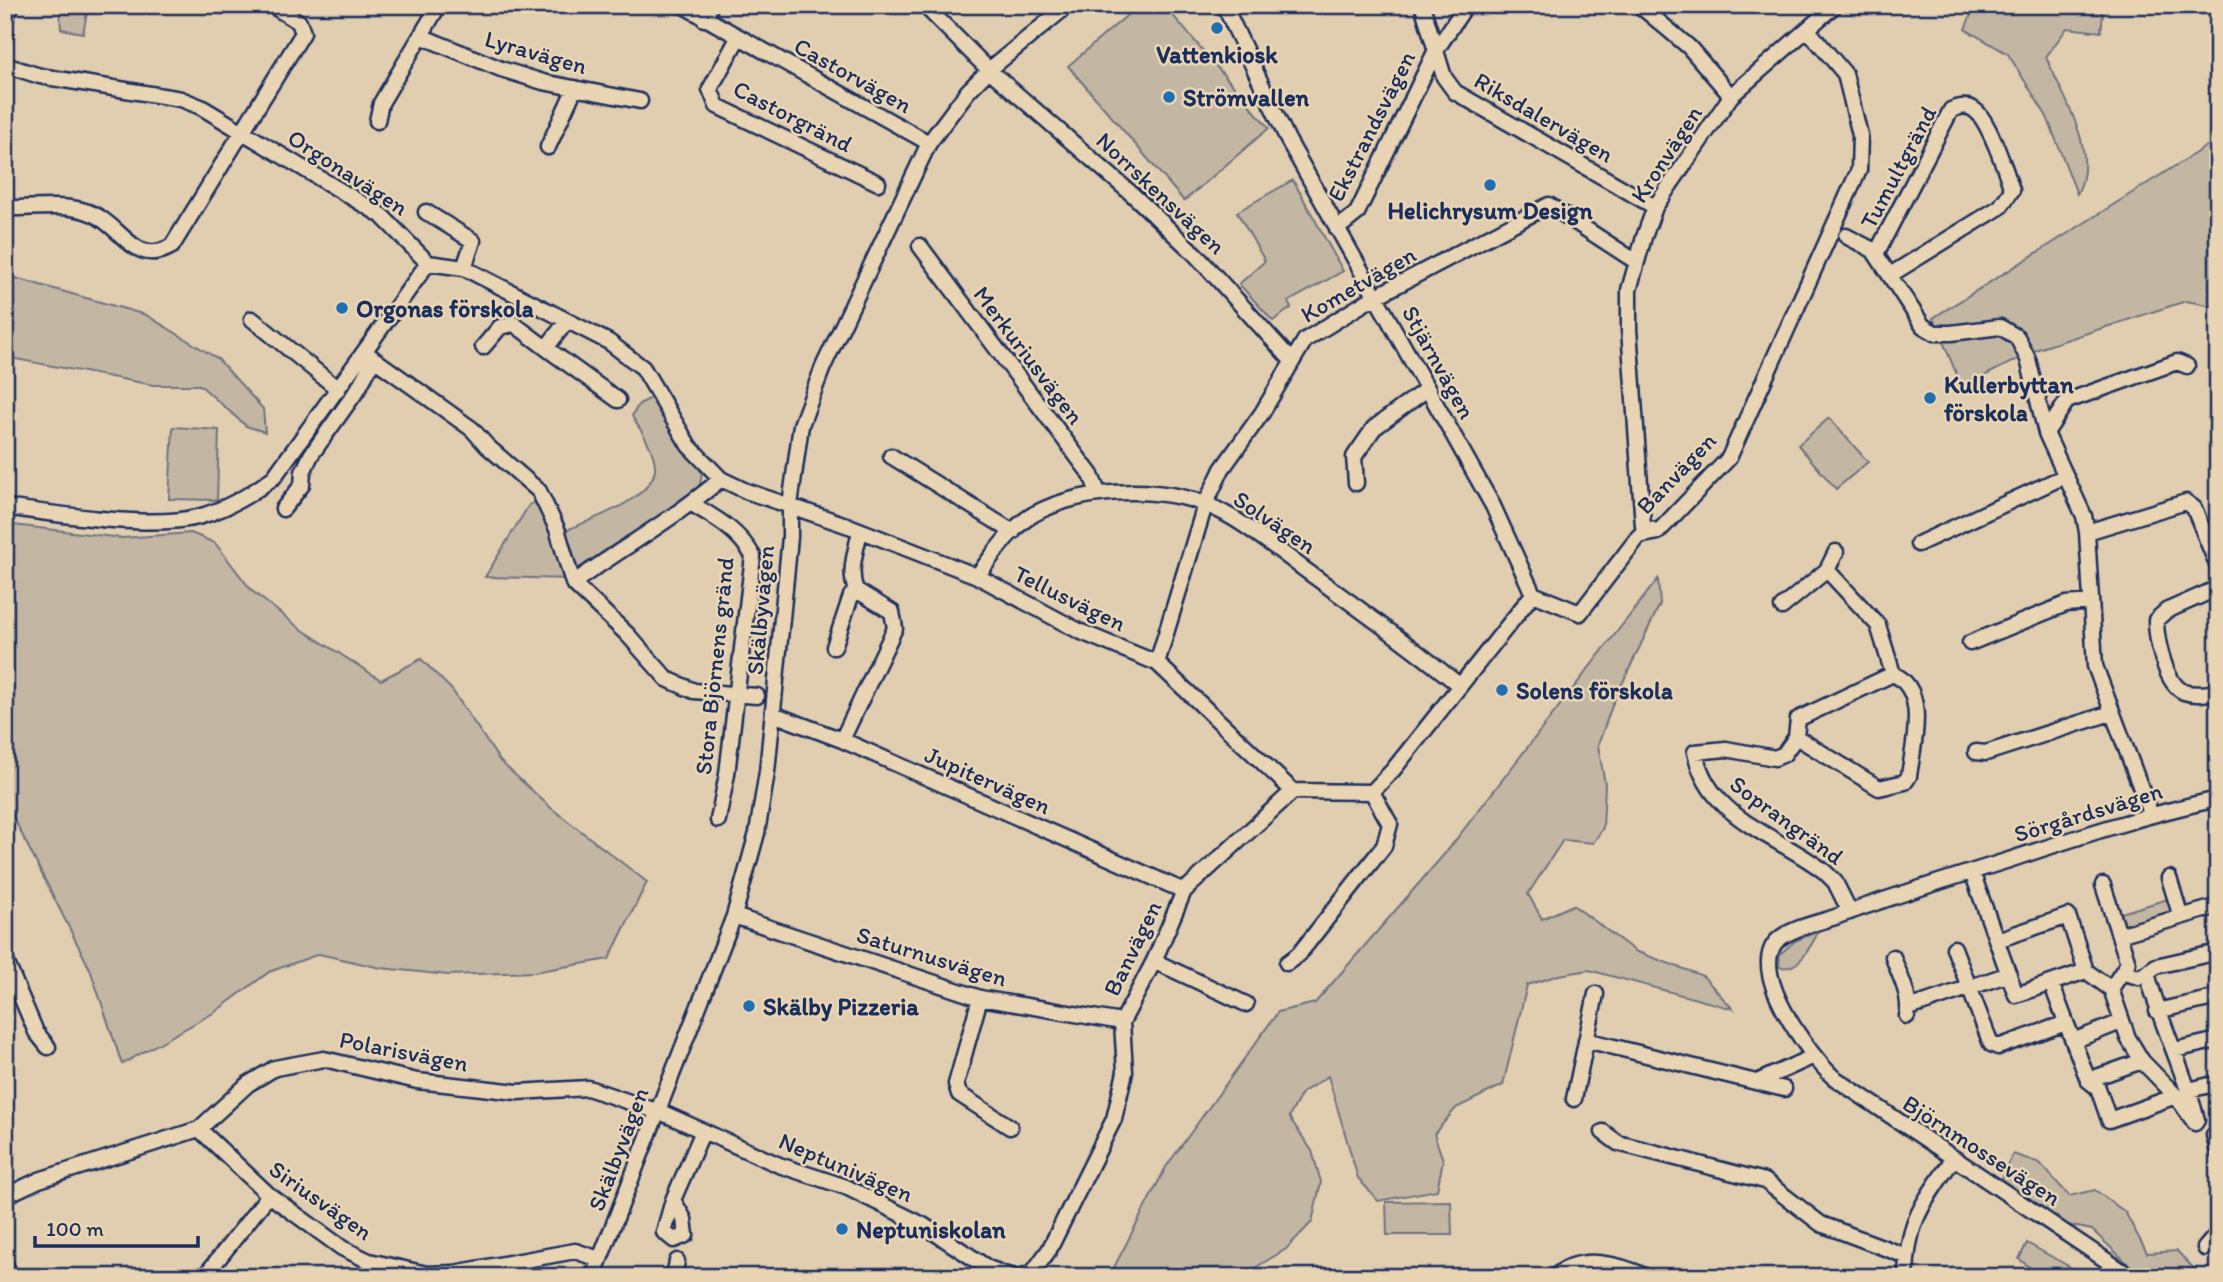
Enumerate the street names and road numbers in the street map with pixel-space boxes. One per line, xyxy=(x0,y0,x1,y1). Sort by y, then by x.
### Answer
street label: Lyravägen xyxy=(482,24,590,80)
street label: Castorvägen xyxy=(789,31,917,119)
street label: Ekstrandsvägen xyxy=(1321,46,1422,206)
street label: Riksdalervägen xyxy=(1469,65,1619,169)
street label: Castorgränd xyxy=(728,74,858,158)
street label: Kronvägen xyxy=(1624,100,1708,208)
street label: Tumultgränd xyxy=(1854,101,1942,233)
street label: Orgonavägen xyxy=(282,122,414,222)
street label: Norrskensvägen xyxy=(1090,126,1232,261)
street label: Kometvägen xyxy=(1295,239,1421,329)
street label: Merkuriusvägen xyxy=(968,280,1091,430)
street label: Stjärnvägen xyxy=(1396,300,1482,424)
street label: Banvägen xyxy=(1630,426,1722,520)
street label: Solvägen xyxy=(1228,484,1322,560)
street label: Skälbyvägen xyxy=(740,544,780,676)
street label: Stora Björnens gränd xyxy=(688,556,740,776)
street label: Tellusvägen xyxy=(1009,558,1131,638)
street label: Jupitervägen xyxy=(921,739,1056,821)
street label: Soprangränd xyxy=(1724,769,1850,871)
street label: Sörgårdsvägen xyxy=(2010,776,2166,848)
street label: Banvägen xyxy=(1097,895,1168,1000)
street label: Saturnusvägen xyxy=(853,919,1011,993)
street label: Polarisvägen xyxy=(337,1024,471,1078)
street label: Skälbyvägen xyxy=(581,1083,655,1215)
street label: Björnmossevägen xyxy=(1898,1088,2067,1212)
street label: Neptunivägen xyxy=(775,1126,918,1208)
street label: Siriusvägen xyxy=(264,1154,378,1246)

